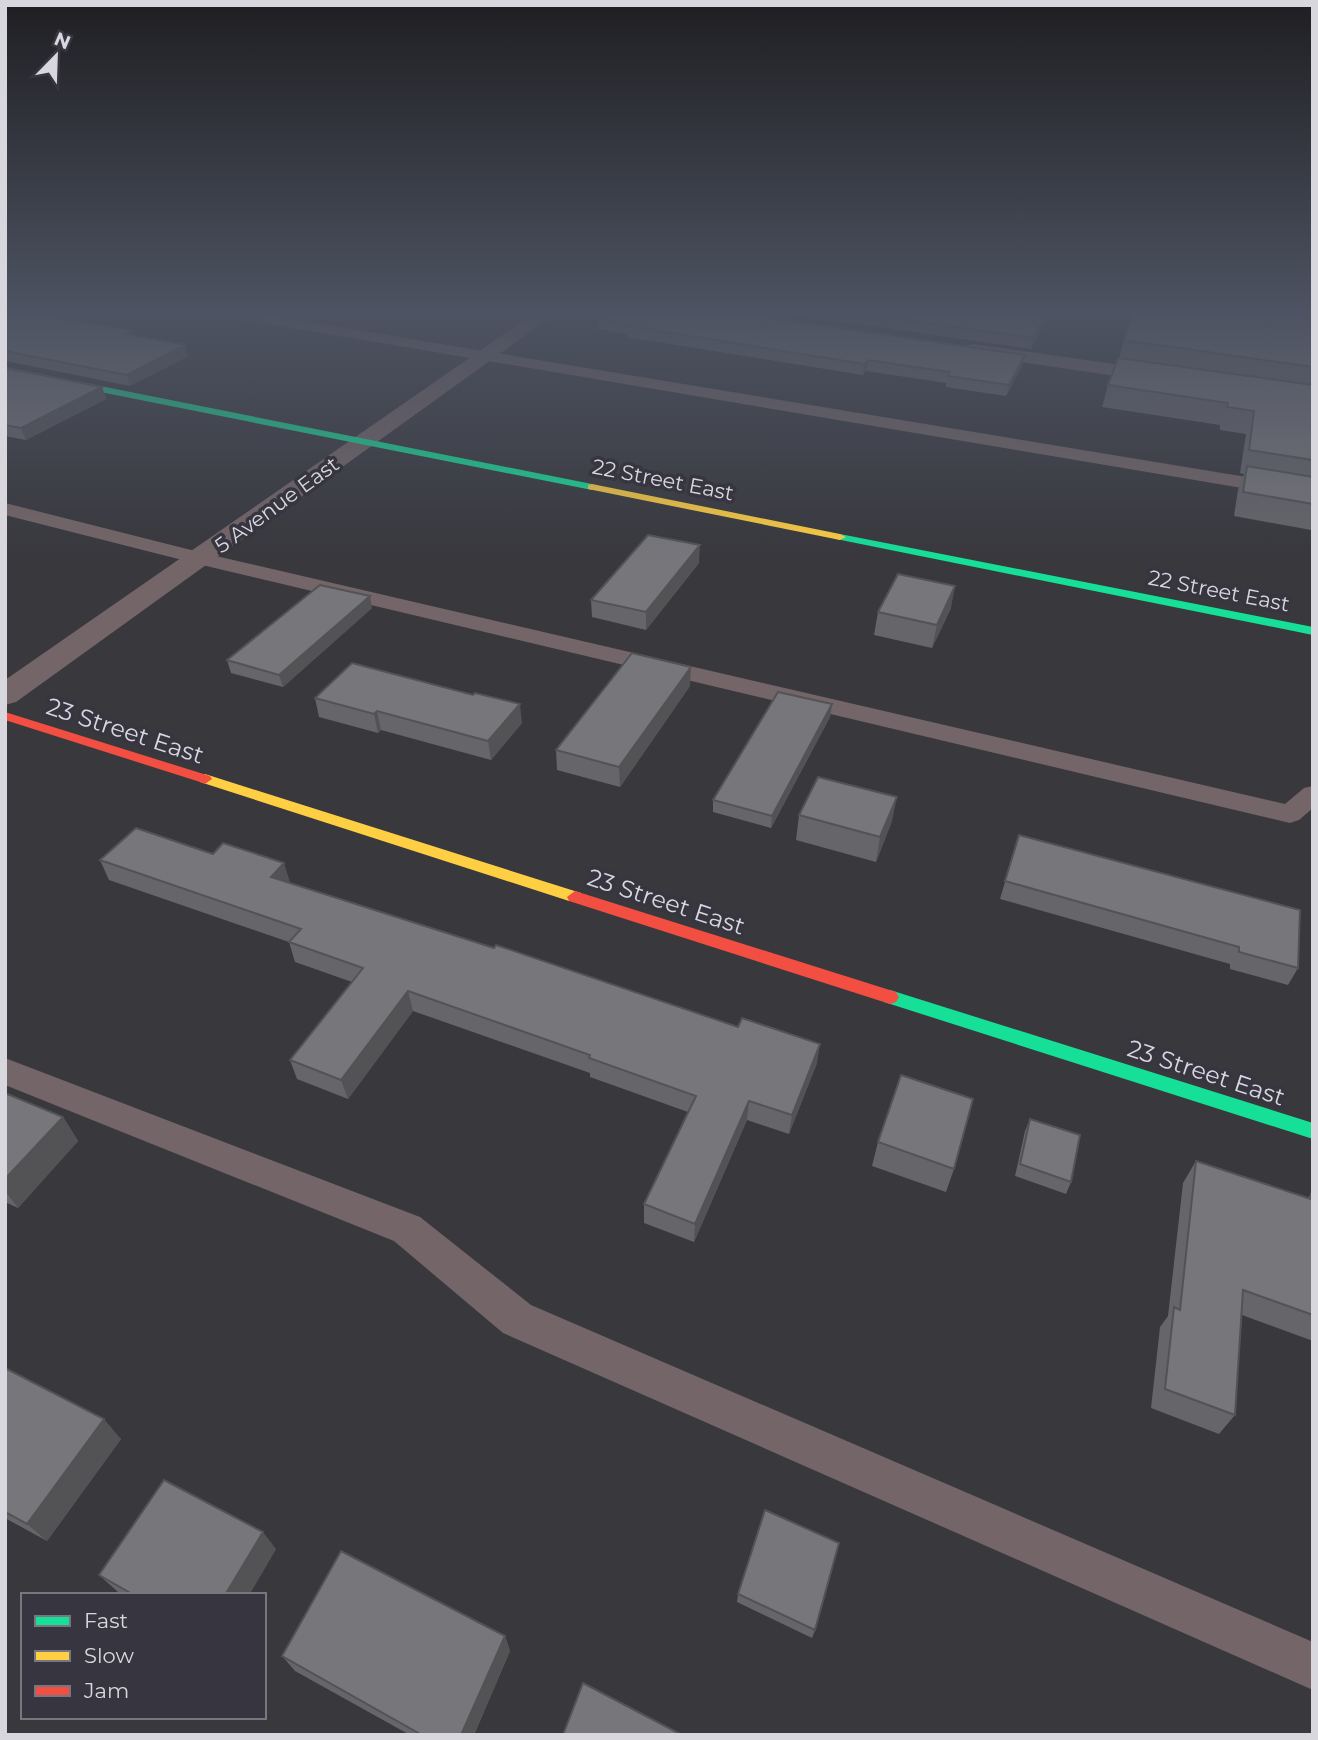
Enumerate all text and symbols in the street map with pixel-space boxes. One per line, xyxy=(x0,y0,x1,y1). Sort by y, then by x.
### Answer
north arrow xyxy=(21,21,91,91)
text: N xyxy=(51,27,74,54)
street label: 5 Avenue East xyxy=(210,451,344,558)
street label: 22 Street East xyxy=(590,454,736,505)
street label: 22 Street East xyxy=(1146,565,1292,616)
street label: 23 Street East xyxy=(43,691,208,770)
street label: 23 Street East xyxy=(584,862,749,941)
street label: 23 Street East xyxy=(1124,1033,1289,1112)
legend xyxy=(21,1593,266,1719)
text: Fast xyxy=(84,1608,128,1633)
text: Slow xyxy=(84,1643,134,1668)
text: Jam xyxy=(83,1678,129,1703)

